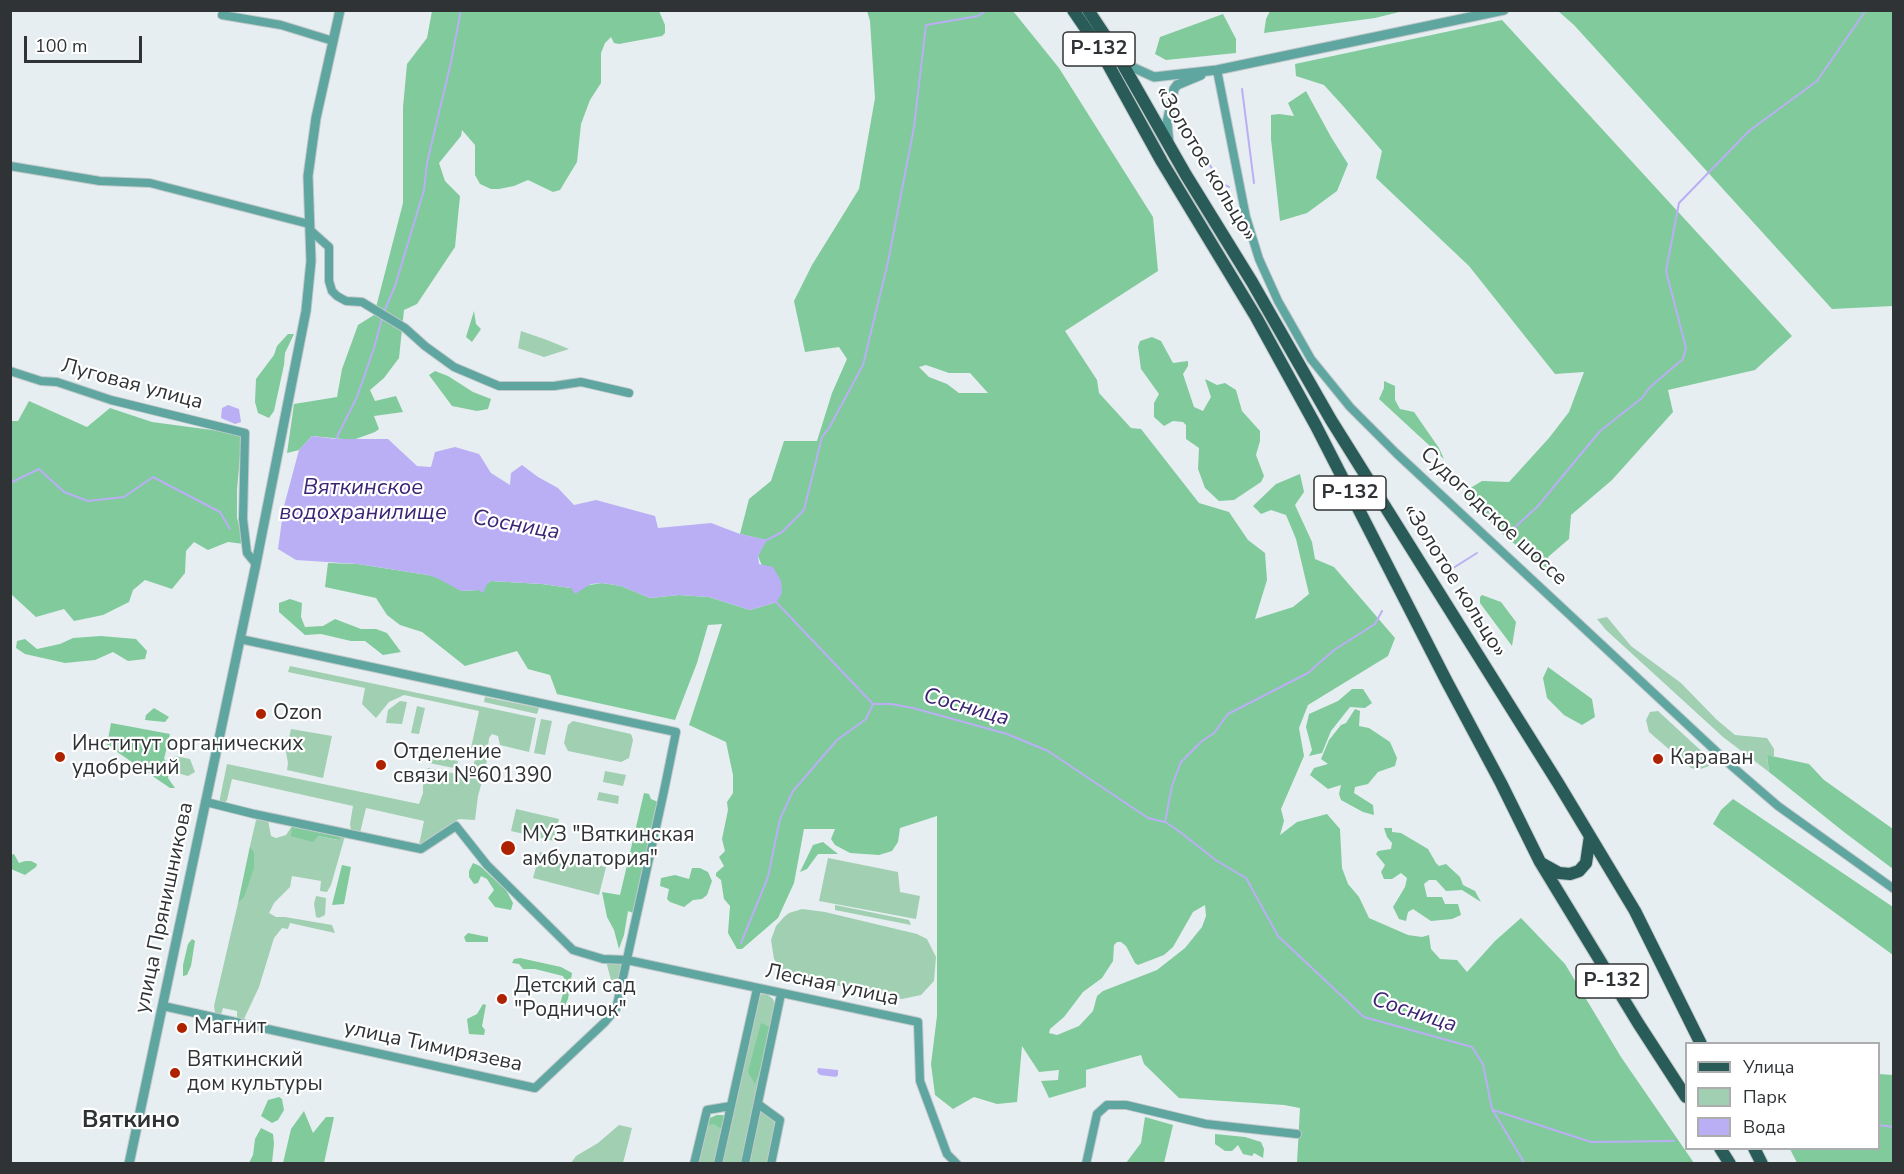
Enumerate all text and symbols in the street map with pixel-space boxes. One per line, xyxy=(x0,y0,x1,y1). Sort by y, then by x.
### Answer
scale bar xyxy=(27,24,146,62)
road number: Р-132 xyxy=(1063,32,1135,66)
text: 100 m xyxy=(35,34,87,58)
street label: «Золотое кольцо» xyxy=(1149,82,1261,246)
street label: Луговая улица xyxy=(58,354,206,416)
street label: Судогодское шоссе xyxy=(1414,442,1572,592)
water label: Вяткинское водохранилище xyxy=(279,476,447,528)
road number: Р-132 xyxy=(1314,476,1386,510)
street label: «Золотое кольцо» xyxy=(1397,500,1511,662)
water label: Сосница xyxy=(470,505,562,547)
water label: Сосница xyxy=(920,683,1012,733)
place label: Ozon xyxy=(273,701,322,727)
marker: Ozon xyxy=(254,707,268,721)
place label: Институт органических удобрений xyxy=(72,732,303,782)
place label: Отделение связи №601390 xyxy=(393,740,552,790)
place label: Караван xyxy=(1670,746,1754,772)
marker: Институт органических удобрений xyxy=(53,750,67,764)
marker: Караван xyxy=(1651,752,1665,766)
marker: Отделение связи №601390 xyxy=(374,758,388,772)
street label: улица Прянишникова xyxy=(130,800,200,1016)
place label: МУЗ "Вяткинская амбулатория" xyxy=(522,823,695,873)
marker: МУЗ "Вяткинская амбулатория" xyxy=(499,839,517,857)
street label: Лесная улица xyxy=(763,960,901,1012)
road number: Р-132 xyxy=(1576,964,1648,998)
place label: Детский сад "Родничок" xyxy=(514,974,636,1024)
water label: Сосница xyxy=(1368,987,1460,1039)
marker: Детский сад "Родничок" xyxy=(495,992,509,1006)
place label: Магнит xyxy=(194,1015,266,1041)
street label: улица Тимирязева xyxy=(341,1016,525,1078)
marker: Магнит xyxy=(175,1021,189,1035)
legend xyxy=(1685,1042,1880,1150)
place label: Вяткинский дом культуры xyxy=(187,1048,323,1098)
text: Улица xyxy=(1743,1055,1794,1079)
marker: Вяткинский дом культуры xyxy=(168,1066,182,1080)
text: Парк xyxy=(1743,1085,1786,1109)
district label: Вяткино xyxy=(82,1107,180,1135)
text: Вода xyxy=(1743,1115,1786,1139)

